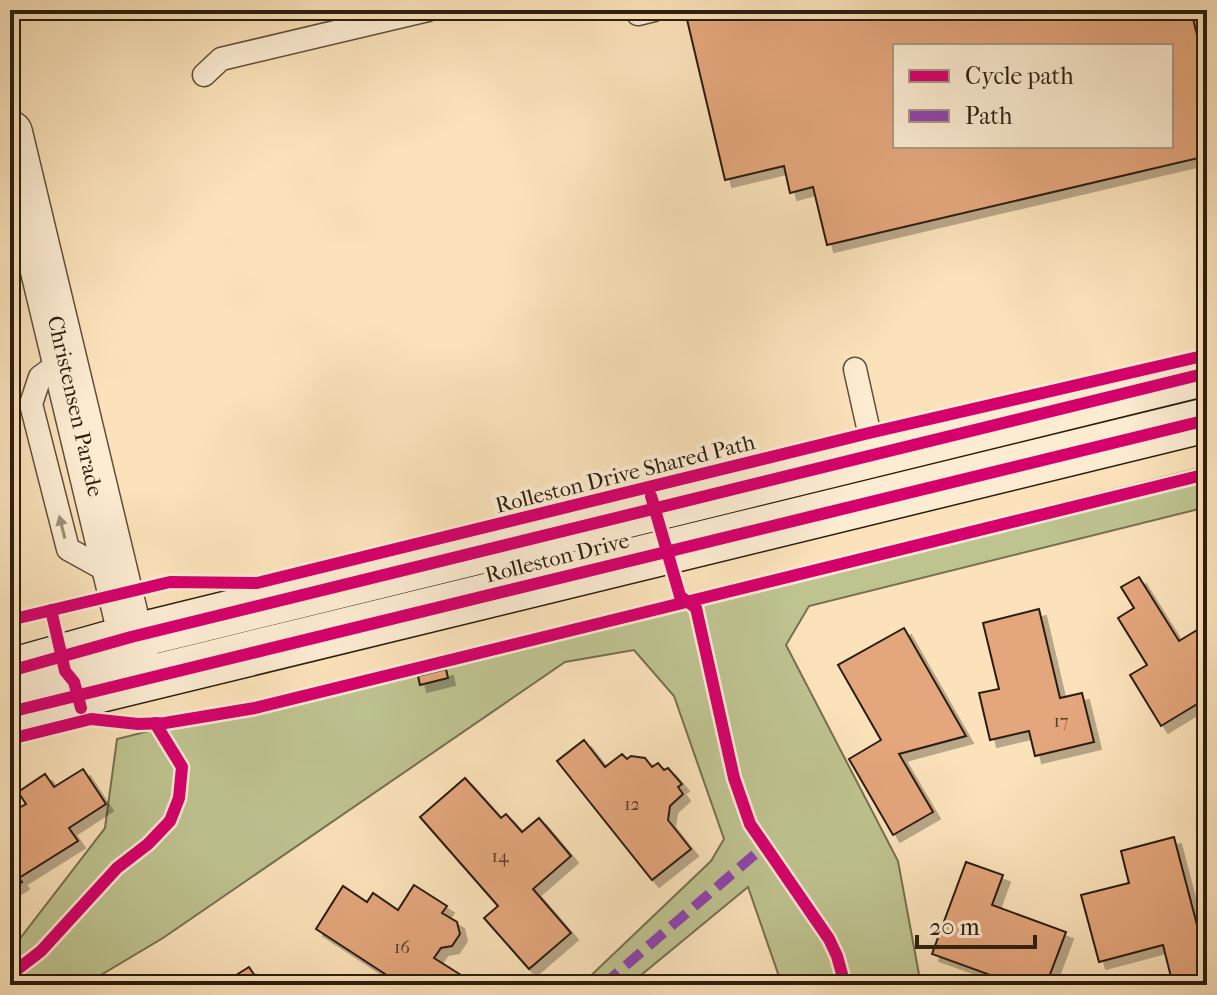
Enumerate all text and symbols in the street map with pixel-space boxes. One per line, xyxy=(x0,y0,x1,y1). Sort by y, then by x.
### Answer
legend xyxy=(893,44,1173,148)
text: Cycle path xyxy=(965,62,1074,90)
text: Path xyxy=(965,102,1013,130)
street label: Christensen Parade xyxy=(42,313,109,499)
street label: Rolleston Drive Shared Path xyxy=(493,429,758,519)
one-way arrow xyxy=(56,515,68,540)
street label: Rolleston Drive xyxy=(482,527,632,588)
house number: 17 xyxy=(1053,711,1069,732)
house number: 12 xyxy=(624,794,640,815)
house number: 14 xyxy=(491,846,509,867)
scale bar xyxy=(917,899,1035,949)
text: 20 m xyxy=(929,913,980,941)
house number: 16 xyxy=(394,937,410,958)

